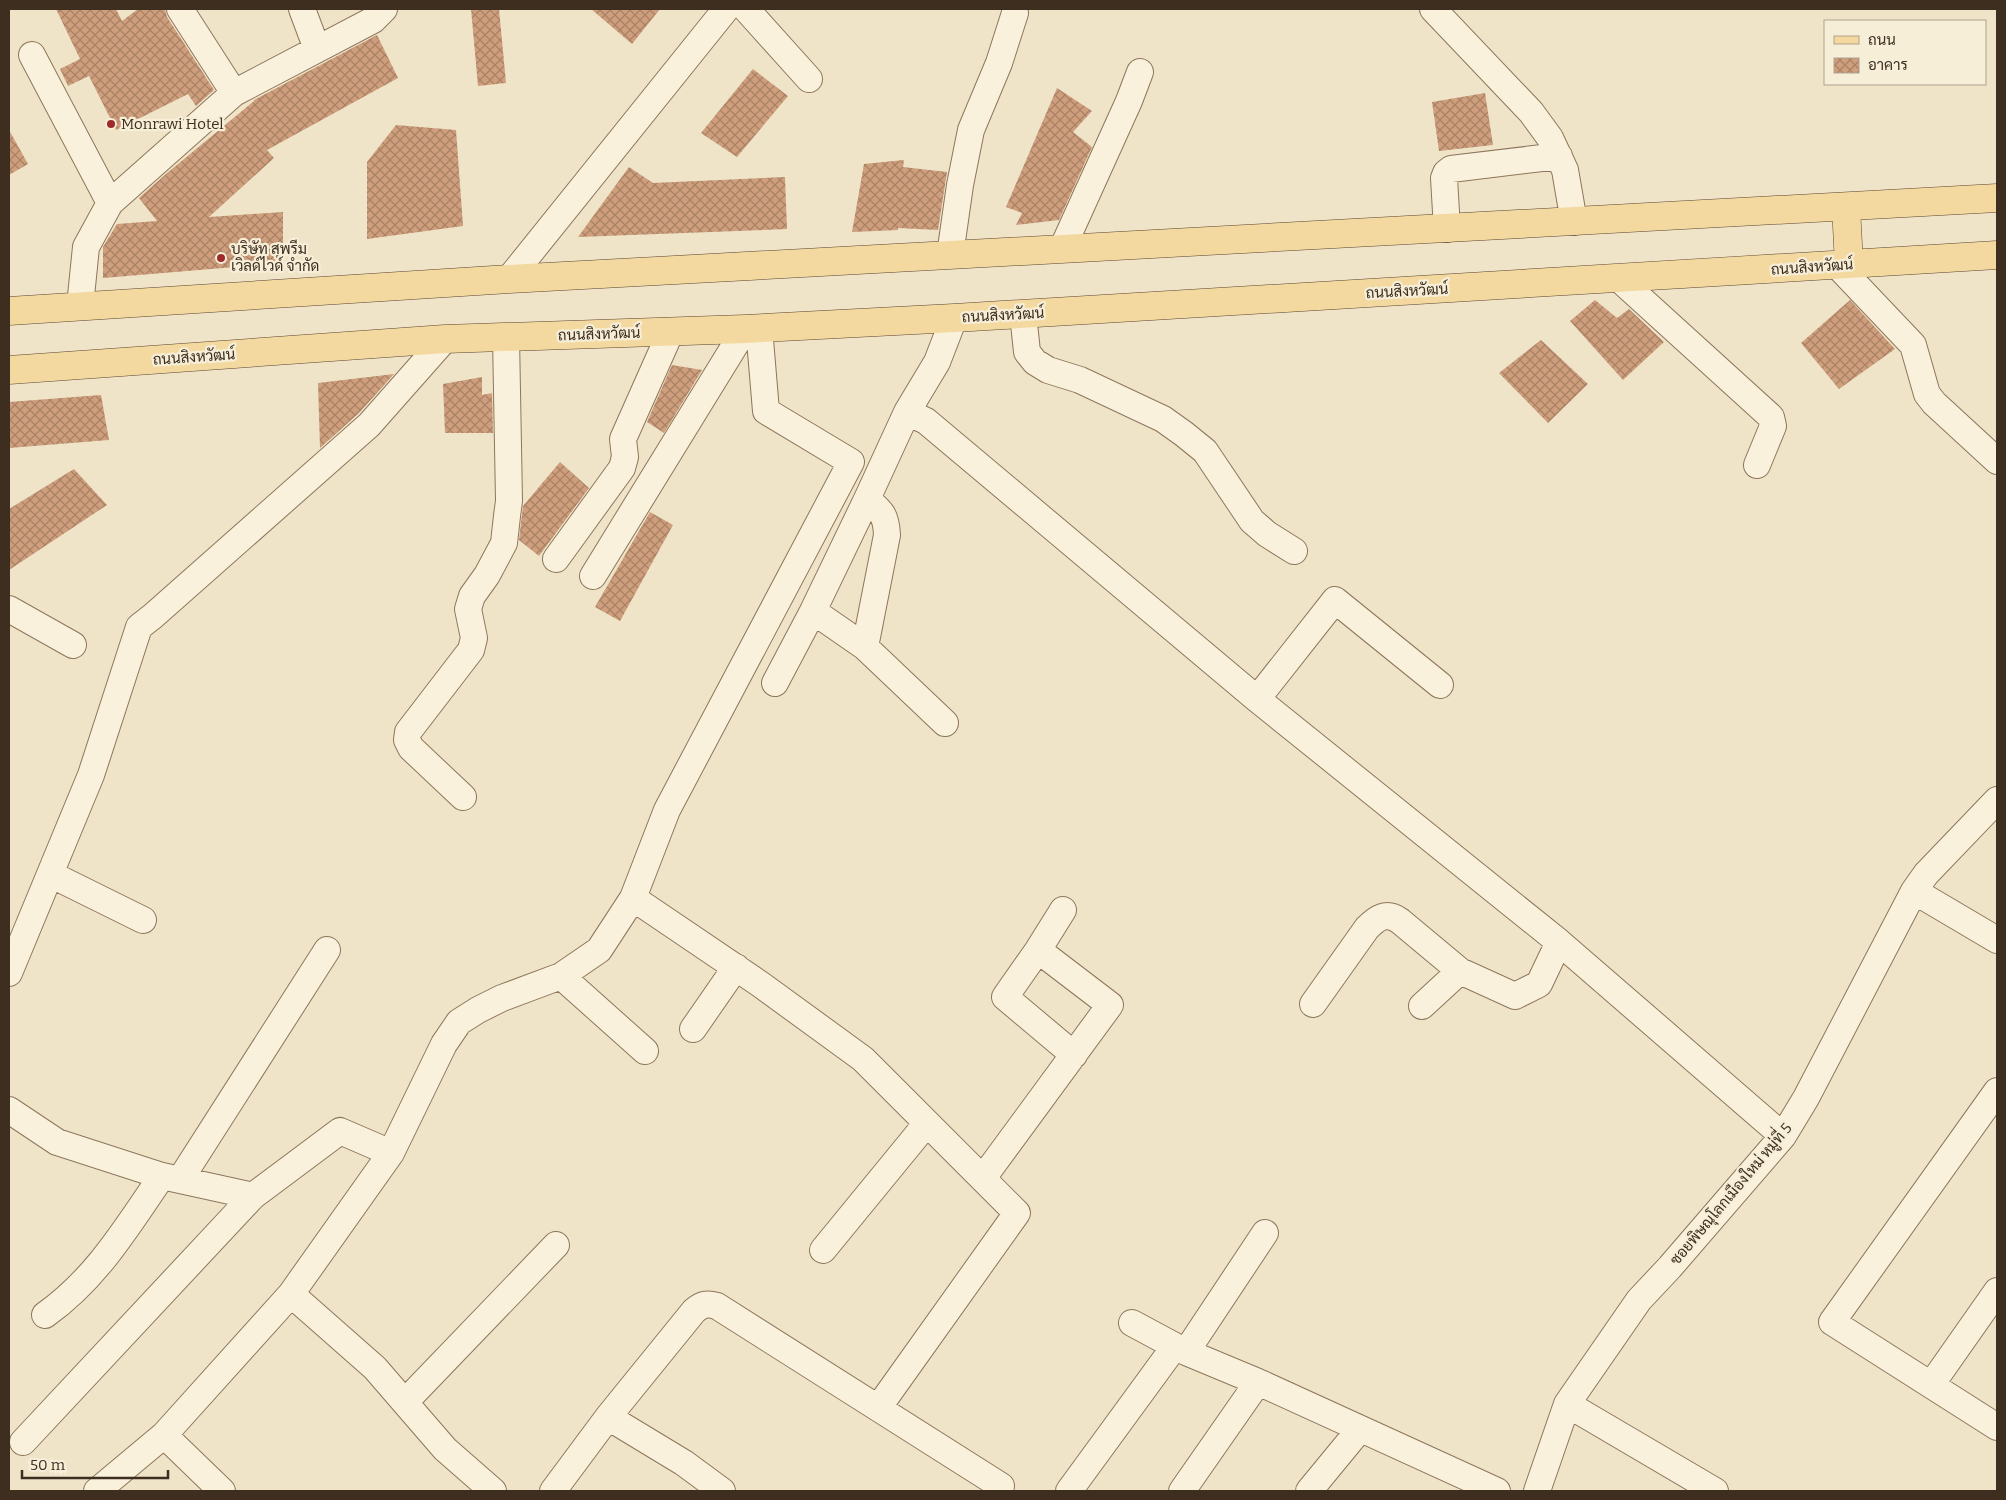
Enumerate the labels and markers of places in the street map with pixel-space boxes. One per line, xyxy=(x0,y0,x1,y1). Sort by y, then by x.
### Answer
place label: Monrawi Hotel xyxy=(121,115,224,133)
marker: Monrawi Hotel xyxy=(105,118,117,130)
place label: บริษัท สุพรีม เวิลด์ไวด์ จำกัด xyxy=(231,239,319,275)
marker: บริษัท สุพรีม เวิลด์ไวด์ จำกัด xyxy=(215,252,227,264)

